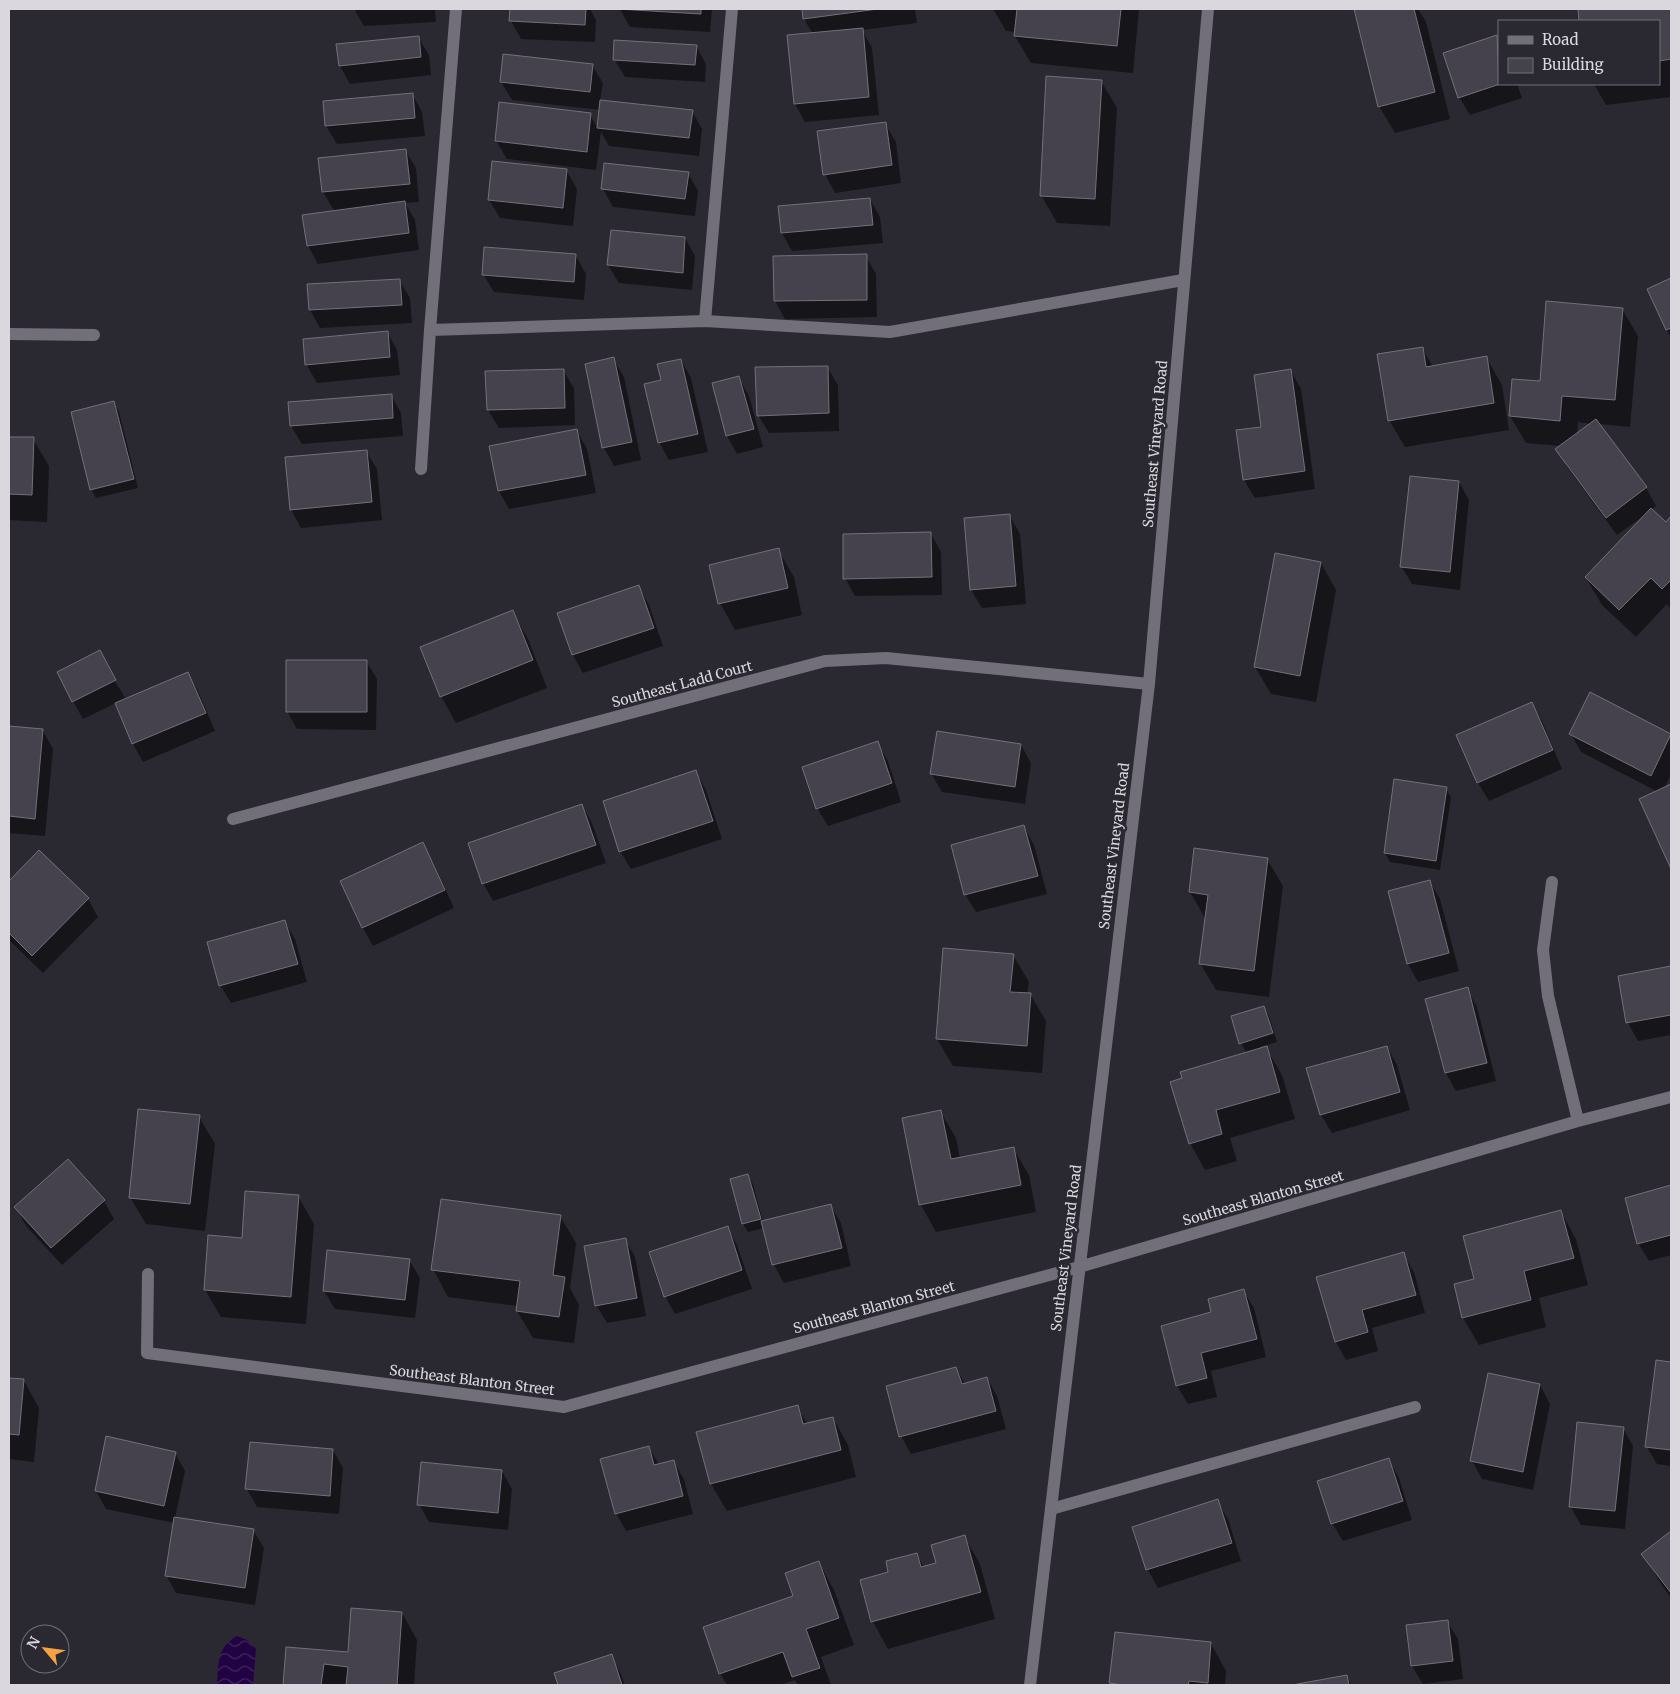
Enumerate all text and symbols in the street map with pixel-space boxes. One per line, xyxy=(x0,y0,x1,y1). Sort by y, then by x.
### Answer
legend xyxy=(1498,20,1660,85)
text: Road xyxy=(1542,30,1578,49)
text: Building xyxy=(1542,55,1604,74)
street label: Southeast Vineyard Road xyxy=(1139,359,1171,528)
street label: Southeast Ladd Court xyxy=(610,656,755,711)
street label: Southeast Vineyard Road xyxy=(1095,761,1133,930)
street label: Southeast Vineyard Road xyxy=(1047,1163,1085,1332)
street label: Southeast Blanton Street xyxy=(1180,1166,1346,1230)
street label: Southeast Blanton Street xyxy=(791,1277,957,1337)
street label: Southeast Blanton Street xyxy=(388,1361,556,1399)
north arrow xyxy=(20,1624,70,1674)
text: N xyxy=(23,1633,44,1652)

